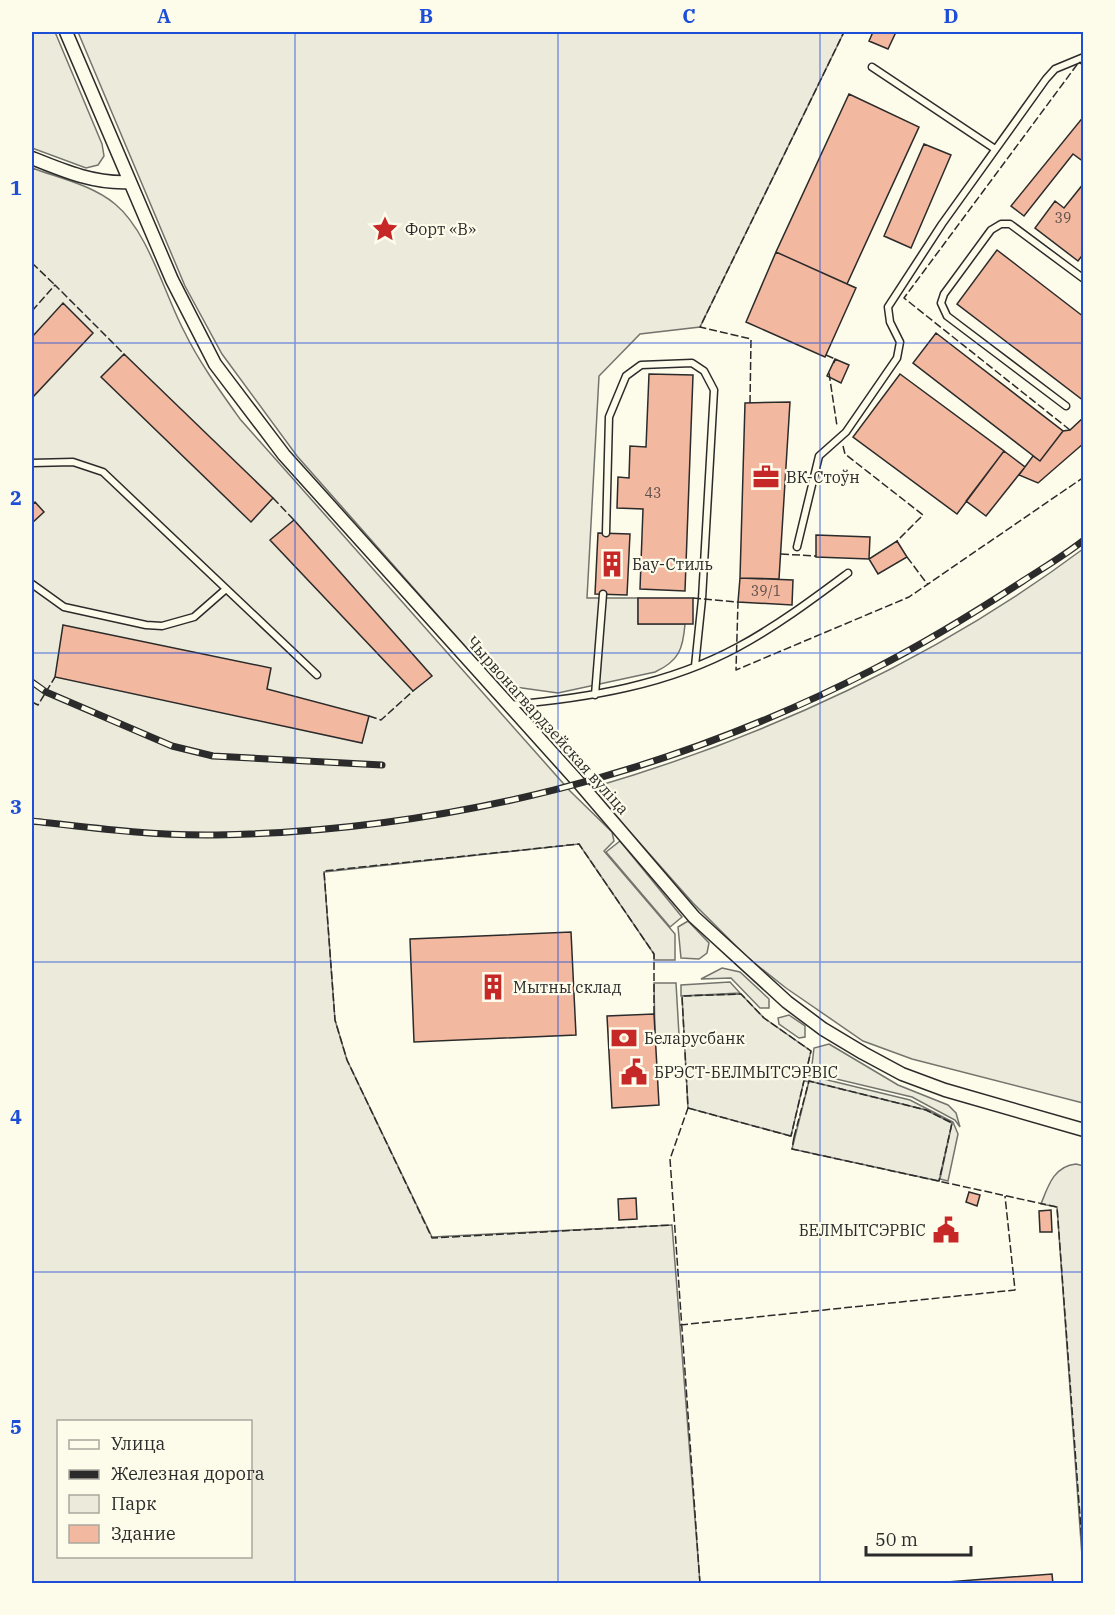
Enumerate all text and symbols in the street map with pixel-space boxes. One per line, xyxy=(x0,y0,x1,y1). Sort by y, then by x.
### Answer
text: A xyxy=(157,2,171,29)
text: B xyxy=(419,2,433,29)
text: C xyxy=(682,2,696,29)
text: D xyxy=(943,2,959,29)
text: 1 xyxy=(10,174,22,201)
house number: 39 xyxy=(1055,209,1071,227)
place icon: Форт «В» xyxy=(370,214,400,244)
place label: Форт «В» xyxy=(405,219,476,239)
office icon: ВК-Стоўн xyxy=(751,462,781,492)
place label: ВК-Стоўн xyxy=(786,467,860,487)
text: 2 xyxy=(10,484,22,511)
house number: 43 xyxy=(645,484,661,502)
building icon: Бау-Стиль xyxy=(597,549,627,579)
place label: Бау-Стиль xyxy=(632,554,713,574)
house number: 39/1 xyxy=(751,582,781,600)
street label: Чырвонагвардзейская вуліца xyxy=(462,632,634,819)
text: 3 xyxy=(10,793,22,820)
building icon: Мытны склад xyxy=(478,972,508,1002)
place label: Мытны склад xyxy=(513,977,622,997)
bank icon: Беларусбанк xyxy=(609,1023,639,1053)
place label: Беларусбанк xyxy=(644,1028,746,1048)
public building icon: БРЭСТ-БЕЛМЫТСЭРВІС xyxy=(619,1057,649,1087)
place label: БРЭСТ-БЕЛМЫТСЭРВІС xyxy=(654,1062,838,1082)
text: 4 xyxy=(10,1103,22,1130)
public building icon: БЕЛМЫТСЭРВІС xyxy=(931,1215,961,1245)
place label: БЕЛМЫТСЭРВІС xyxy=(799,1220,926,1240)
text: 5 xyxy=(10,1413,22,1440)
legend xyxy=(57,1420,252,1558)
text: Улица xyxy=(111,1432,166,1455)
text: Железная дорога xyxy=(111,1462,265,1485)
text: Парк xyxy=(111,1492,157,1515)
scale bar xyxy=(866,1519,971,1557)
text: Здание xyxy=(111,1522,176,1545)
text: 50 m xyxy=(875,1528,918,1551)

